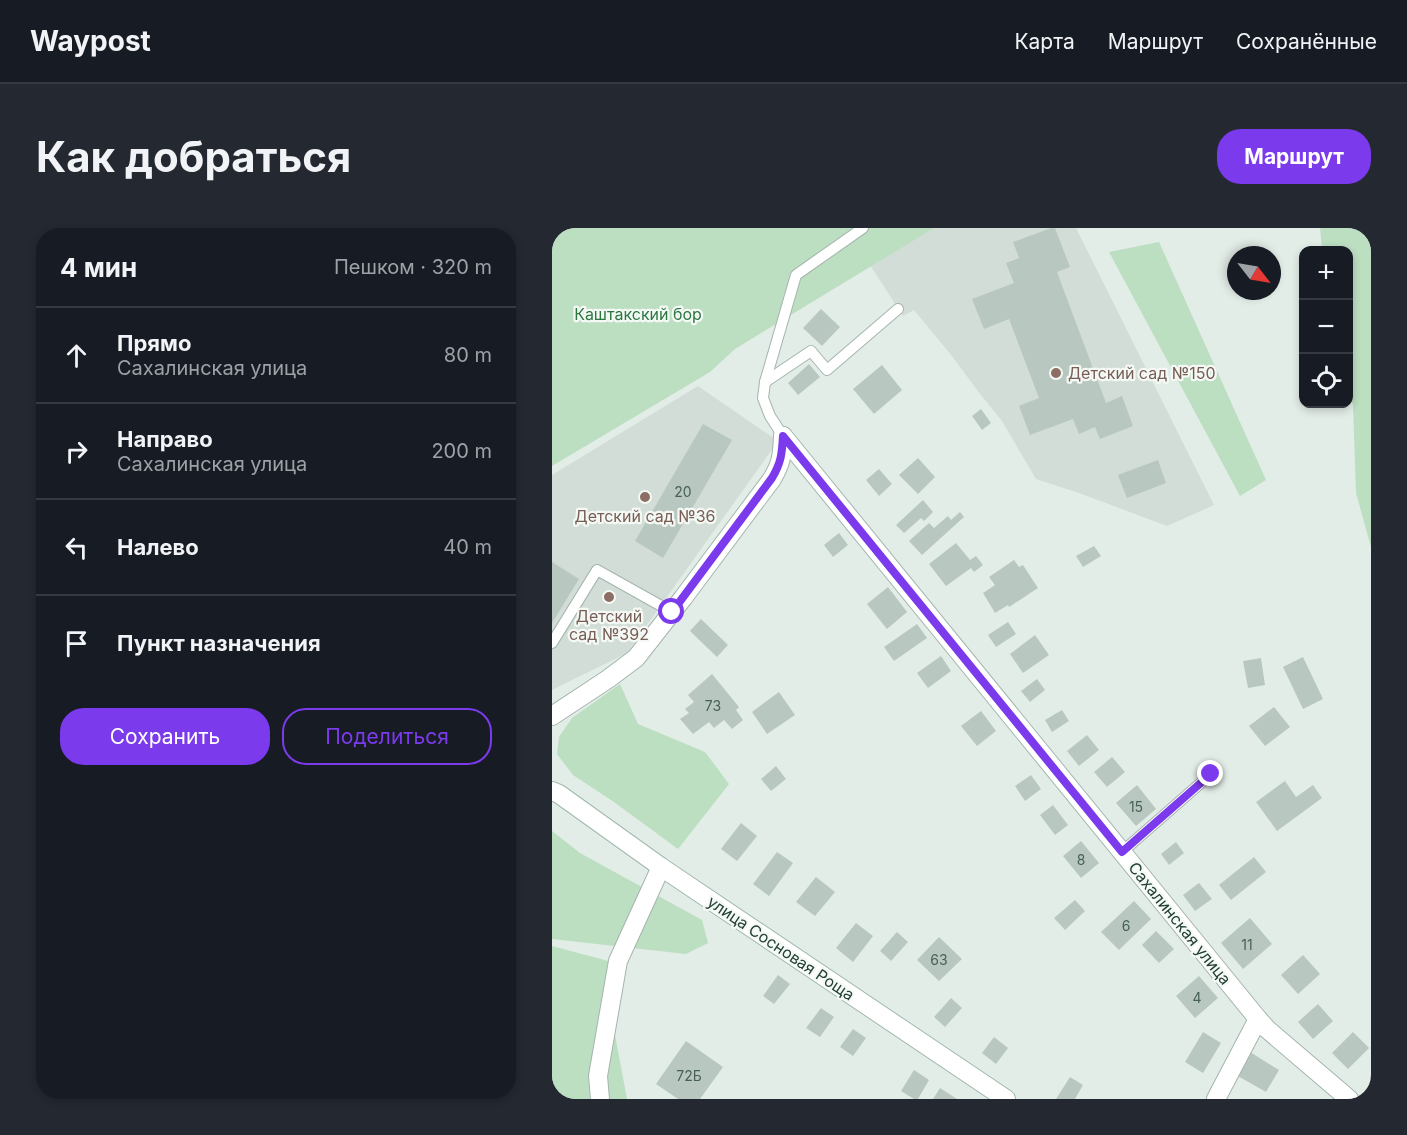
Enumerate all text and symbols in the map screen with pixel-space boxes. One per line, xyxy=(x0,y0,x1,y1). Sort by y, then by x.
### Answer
text: Waypost xyxy=(30,24,151,58)
text: Карта xyxy=(1014,29,1075,54)
text: Маршрут xyxy=(1108,29,1203,54)
text: Сохранённые xyxy=(1236,29,1377,54)
button: Маршрут xyxy=(1217,129,1371,184)
text: Как добраться xyxy=(36,131,351,182)
north arrow xyxy=(1227,246,1281,300)
map controls xyxy=(1299,246,1353,408)
button: + xyxy=(1299,246,1353,300)
text: 4 мин xyxy=(60,252,137,283)
text: Пешком · 320 m xyxy=(334,255,492,279)
button: − xyxy=(1299,300,1353,354)
park label: Каштакский бор xyxy=(574,304,702,324)
text: Прямо xyxy=(117,330,191,356)
icon: ahead xyxy=(60,339,93,372)
text: 80 m xyxy=(444,343,492,367)
button: locate xyxy=(1299,354,1353,408)
text: Сахалинская улица xyxy=(117,356,307,380)
place label: Детский сад №150 xyxy=(1068,363,1216,383)
marker: Детский сад №150 xyxy=(1049,366,1063,380)
text: Направо xyxy=(117,426,213,452)
icon: right xyxy=(60,435,93,468)
text: 200 m xyxy=(431,439,492,463)
text: Сахалинская улица xyxy=(117,452,307,476)
house number: 20 xyxy=(674,483,692,500)
marker: Детский сад №36 xyxy=(638,490,652,504)
place label: Детский сад №36 xyxy=(575,506,715,526)
icon: left xyxy=(60,531,93,564)
text: Налево xyxy=(117,534,199,560)
text: 40 m xyxy=(443,535,492,559)
marker: Детский сад №392 xyxy=(602,590,616,604)
route start xyxy=(658,598,684,624)
place label: Детский сад №392 xyxy=(569,606,649,644)
icon: arrive xyxy=(60,627,93,660)
text: Пункт назначения xyxy=(117,630,321,656)
house number: 73 xyxy=(705,697,721,714)
button: Сохранить xyxy=(60,708,270,765)
button: Поделиться xyxy=(282,708,492,765)
route end xyxy=(1197,760,1223,786)
house number: 15 xyxy=(1129,798,1143,815)
house number: 8 xyxy=(1077,851,1085,868)
street label: Сахалинская улица xyxy=(1124,858,1236,988)
street label: улица Сосновая Роща xyxy=(704,891,858,1005)
house number: 6 xyxy=(1122,917,1130,934)
house number: 11 xyxy=(1241,936,1253,953)
house number: 63 xyxy=(930,951,948,968)
house number: 4 xyxy=(1192,989,1202,1006)
house number: 72Б xyxy=(676,1067,702,1084)

